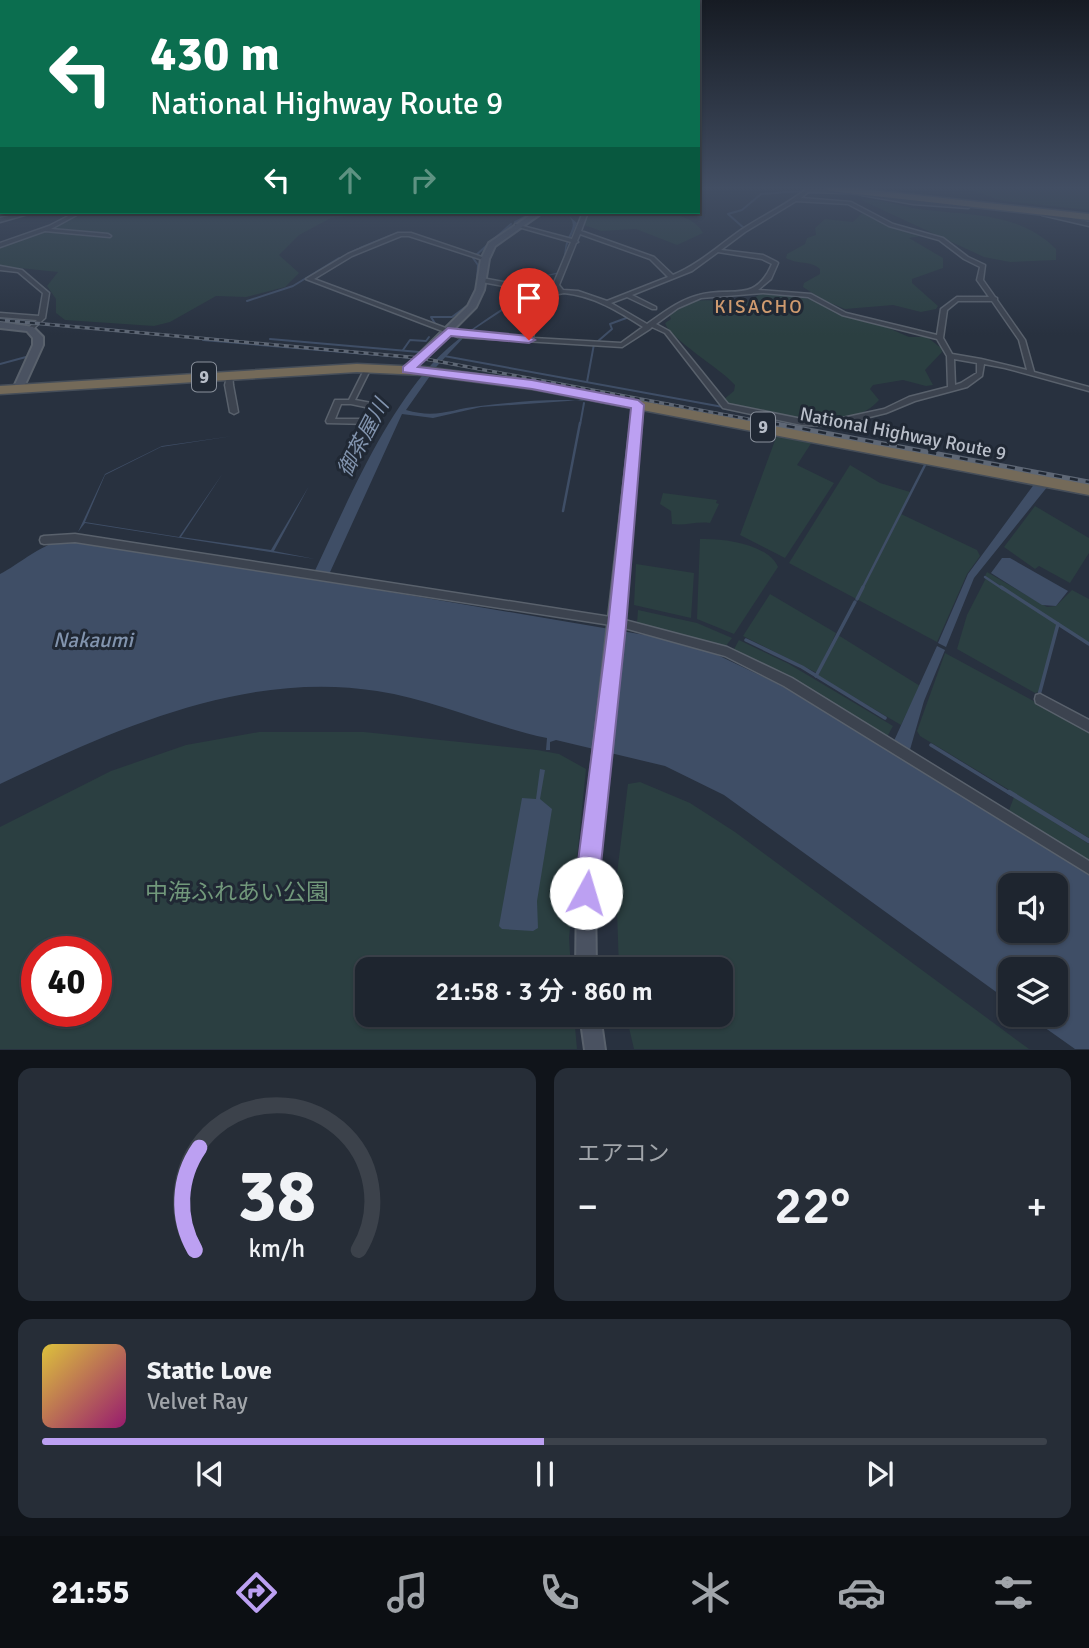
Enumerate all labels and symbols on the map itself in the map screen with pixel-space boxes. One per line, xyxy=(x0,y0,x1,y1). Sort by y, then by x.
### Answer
pin xyxy=(499,268,559,340)
district label: KISACHO xyxy=(714,295,804,319)
road number: 9 xyxy=(192,362,216,391)
water label: 御茶屋川 xyxy=(332,393,395,481)
street label: National Highway Route 9 xyxy=(798,402,1008,466)
road number: 9 xyxy=(751,412,775,442)
water label: Nakaumi xyxy=(53,627,135,653)
position arrow xyxy=(549,856,623,930)
park label: 中海ふれあい公園 xyxy=(145,878,329,907)
speed limit sign: 40 xyxy=(21,936,112,1027)

